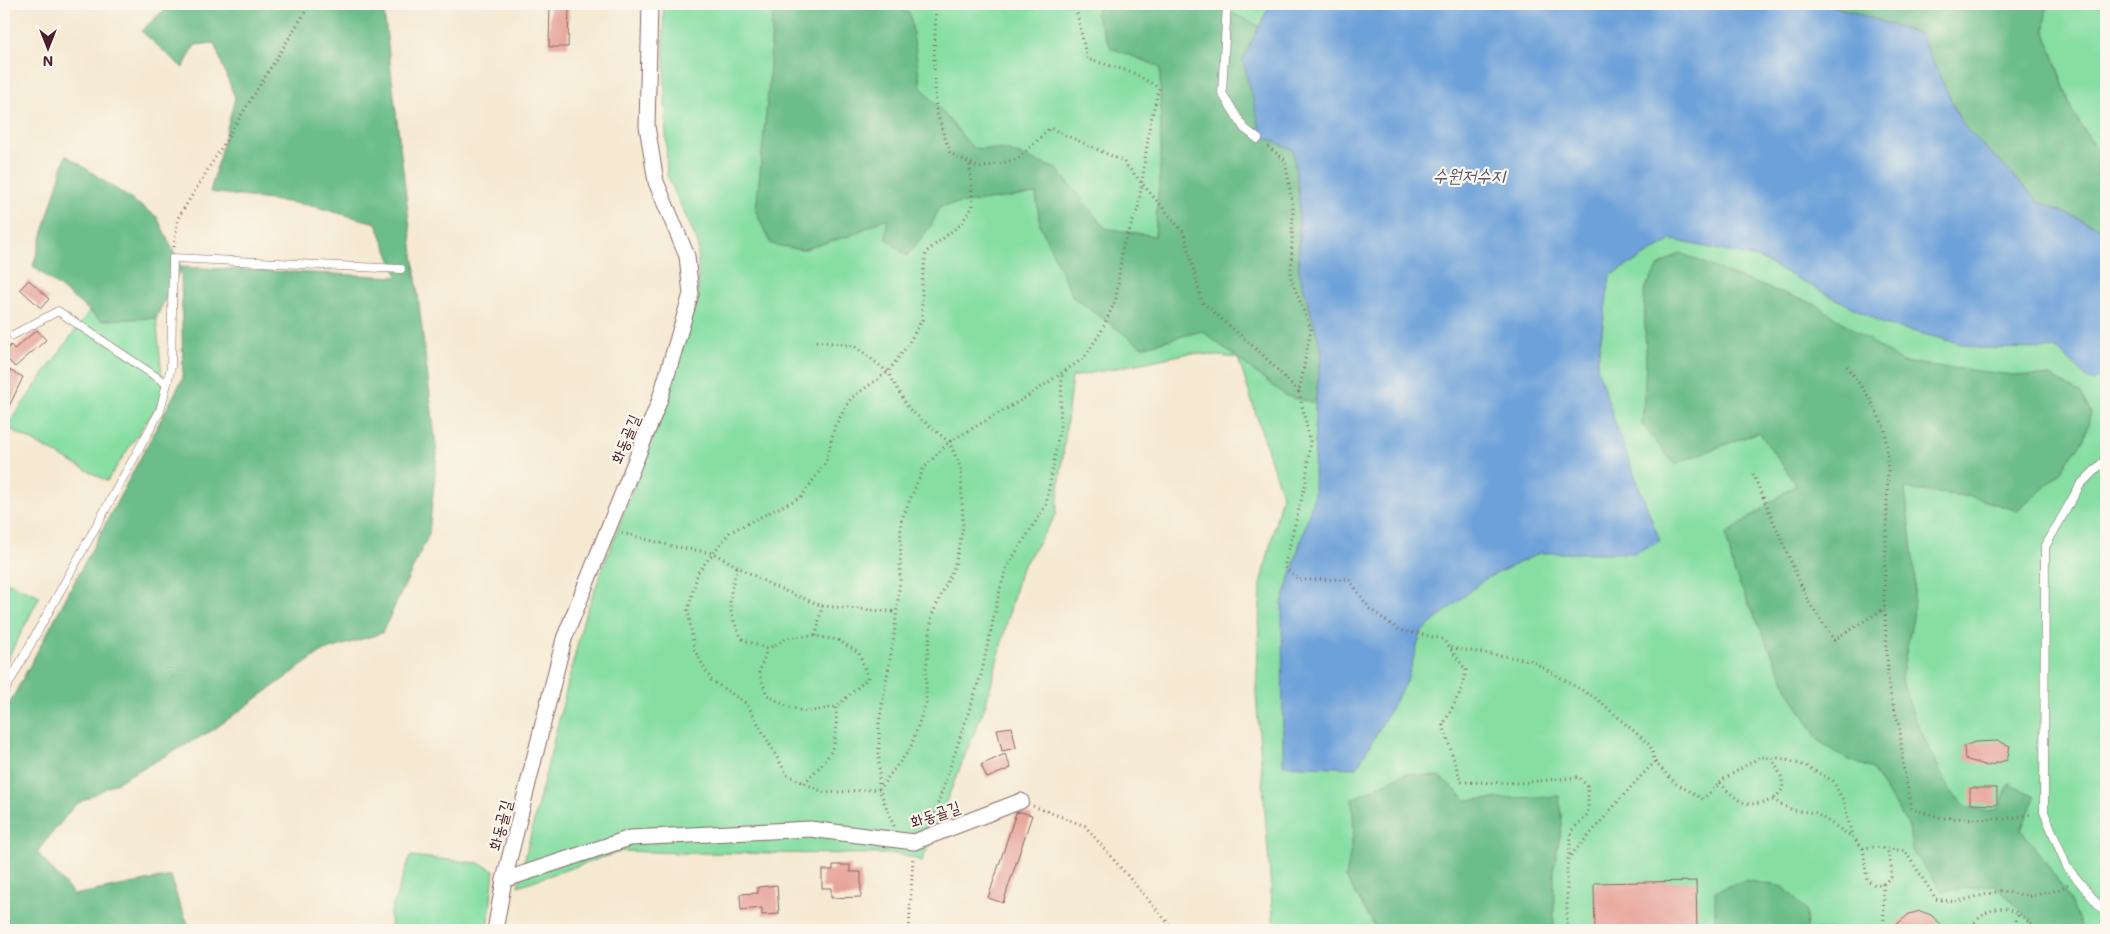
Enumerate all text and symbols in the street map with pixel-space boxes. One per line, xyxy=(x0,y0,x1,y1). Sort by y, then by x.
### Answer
north arrow xyxy=(22,22,72,72)
text: N xyxy=(43,52,53,71)
water label: 수원저수지 xyxy=(1433,163,1508,187)
street label: 화동골길 xyxy=(605,411,644,467)
street label: 화동골길 xyxy=(907,795,963,832)
street label: 화동골길 xyxy=(483,797,516,852)

